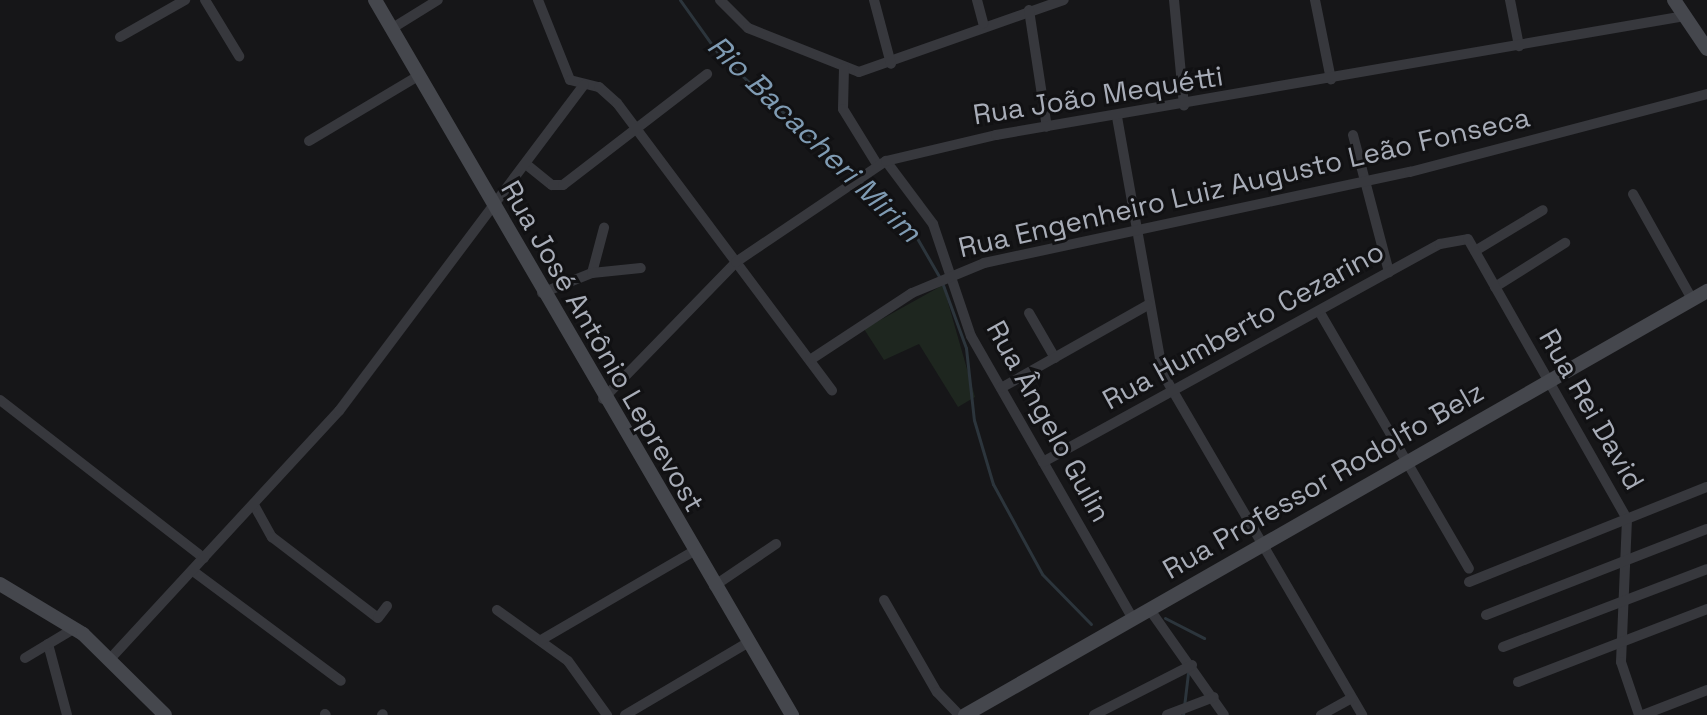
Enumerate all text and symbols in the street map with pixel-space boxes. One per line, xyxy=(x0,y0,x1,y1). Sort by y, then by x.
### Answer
water label: Rio Bacacheri Mirim xyxy=(700,28,928,250)
street label: Rua João Mequétti xyxy=(971,59,1225,131)
street label: Rua Engenheiro Luiz Augusto Leão Fonseca xyxy=(955,100,1533,264)
street label: Rua José Antônio Leprevost xyxy=(494,174,712,518)
street label: Rua Humberto Cezarino xyxy=(1097,234,1389,416)
street label: Rua Ângelo Gulin xyxy=(980,314,1118,528)
street label: Rua Rei David xyxy=(1532,323,1652,495)
street label: Rua Professor Rodolfo Belz xyxy=(1157,374,1489,586)

